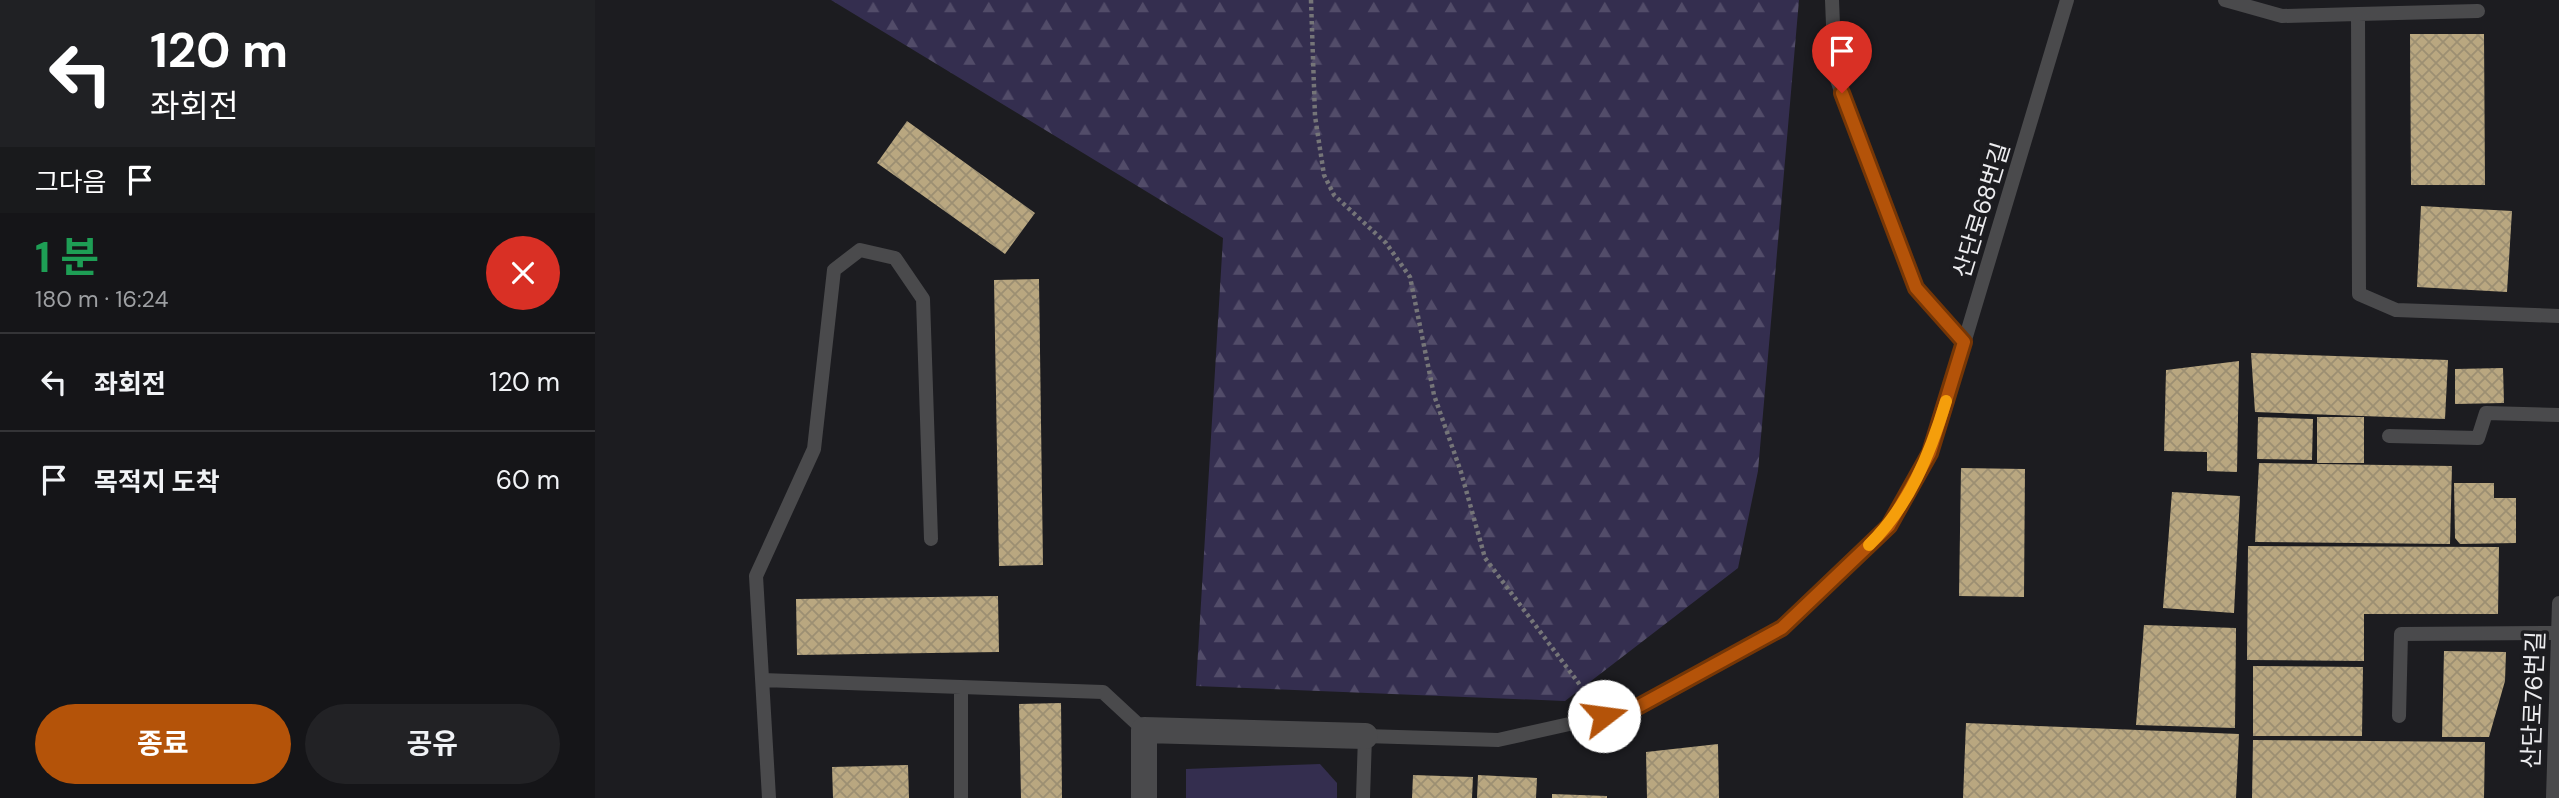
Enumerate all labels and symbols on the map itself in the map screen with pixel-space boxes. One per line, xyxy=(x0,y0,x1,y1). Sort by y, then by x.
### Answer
pin xyxy=(1812,21,1872,93)
street label: 산단로68번길 xyxy=(1946,138,2016,282)
street label: 산단로76번길 xyxy=(2515,631,2551,769)
position arrow xyxy=(1567,679,1641,753)

